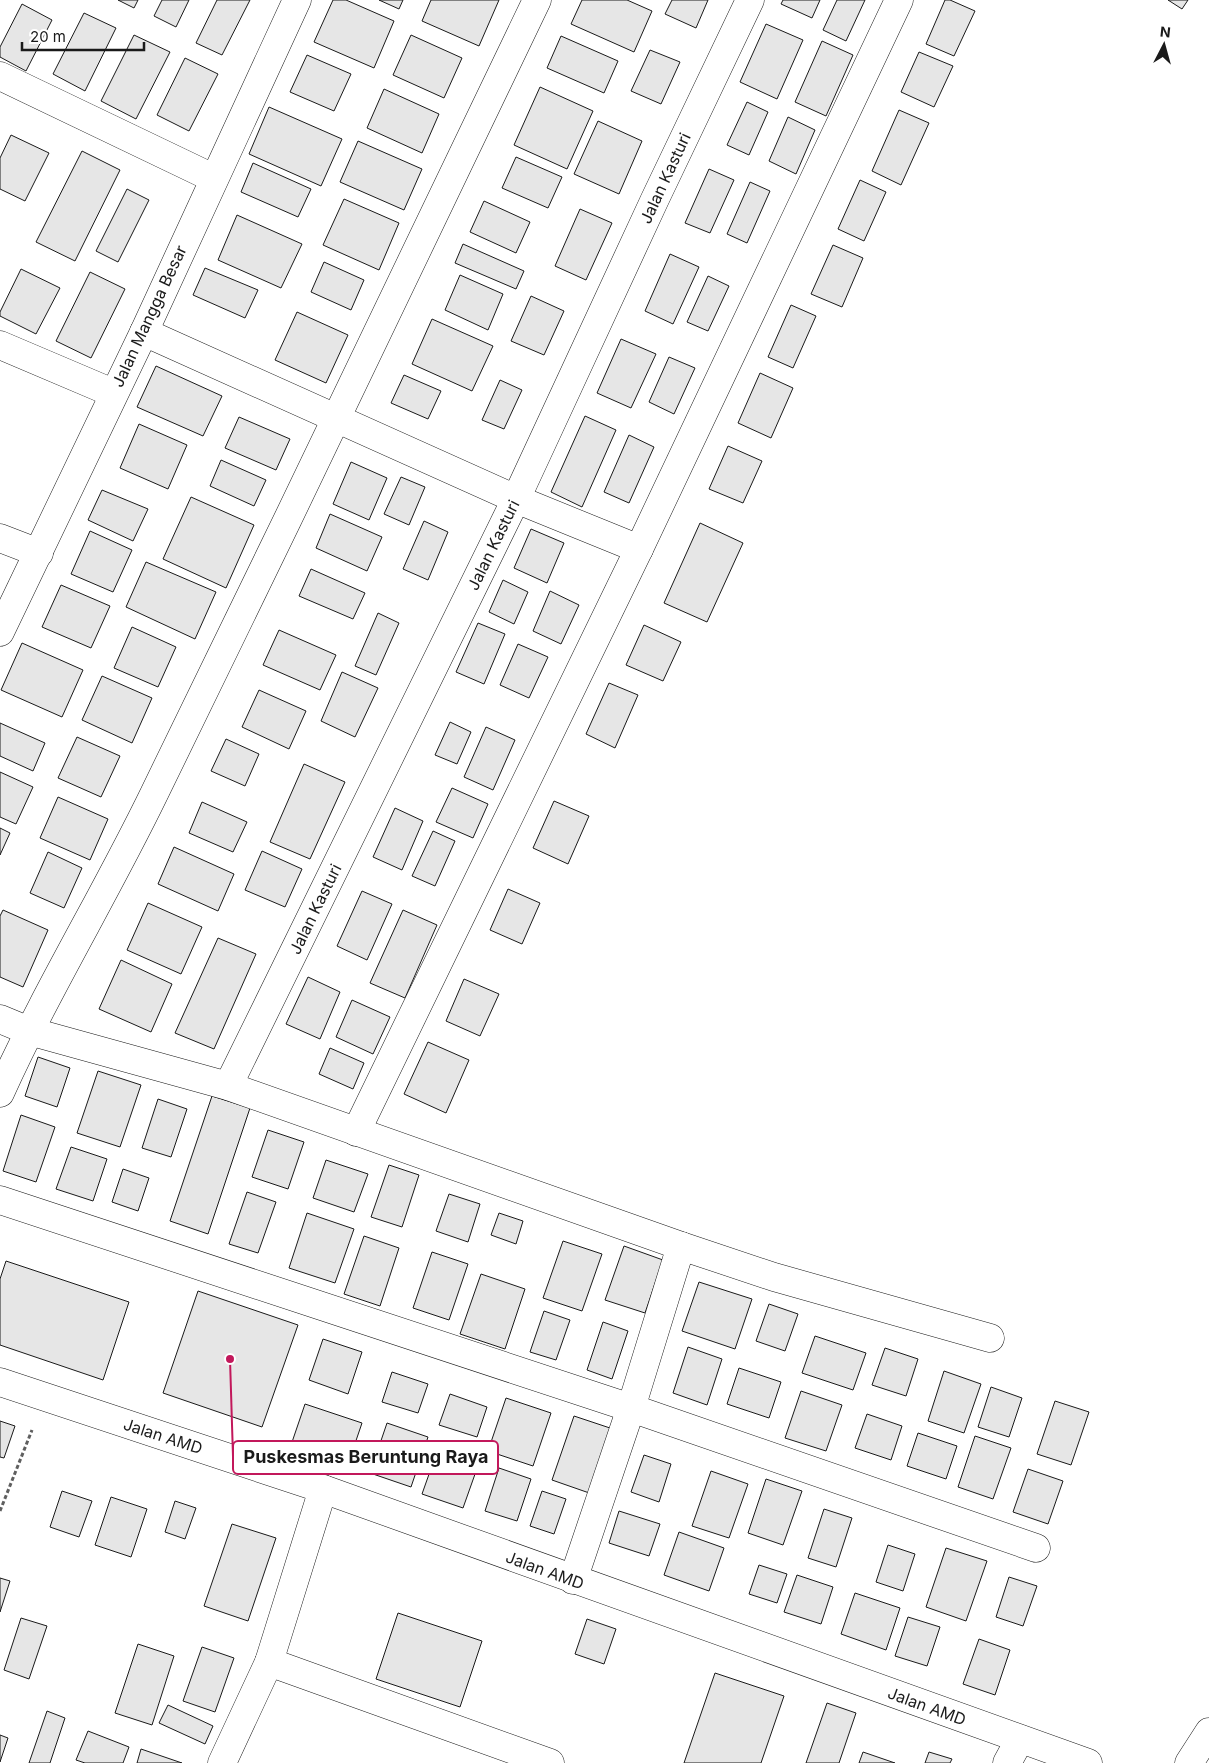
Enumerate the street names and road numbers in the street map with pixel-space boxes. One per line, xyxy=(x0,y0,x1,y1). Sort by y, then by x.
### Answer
street label: Jalan Kasturi xyxy=(635,129,695,227)
street label: Jalan Mangga Besar xyxy=(107,242,191,390)
street label: Jalan Kasturi xyxy=(463,497,523,593)
street label: Jalan Kasturi xyxy=(285,861,345,957)
street label: Jalan AMD xyxy=(121,1414,205,1458)
street label: Jalan AMD xyxy=(503,1547,587,1593)
street label: Jalan AMD xyxy=(885,1683,969,1729)

